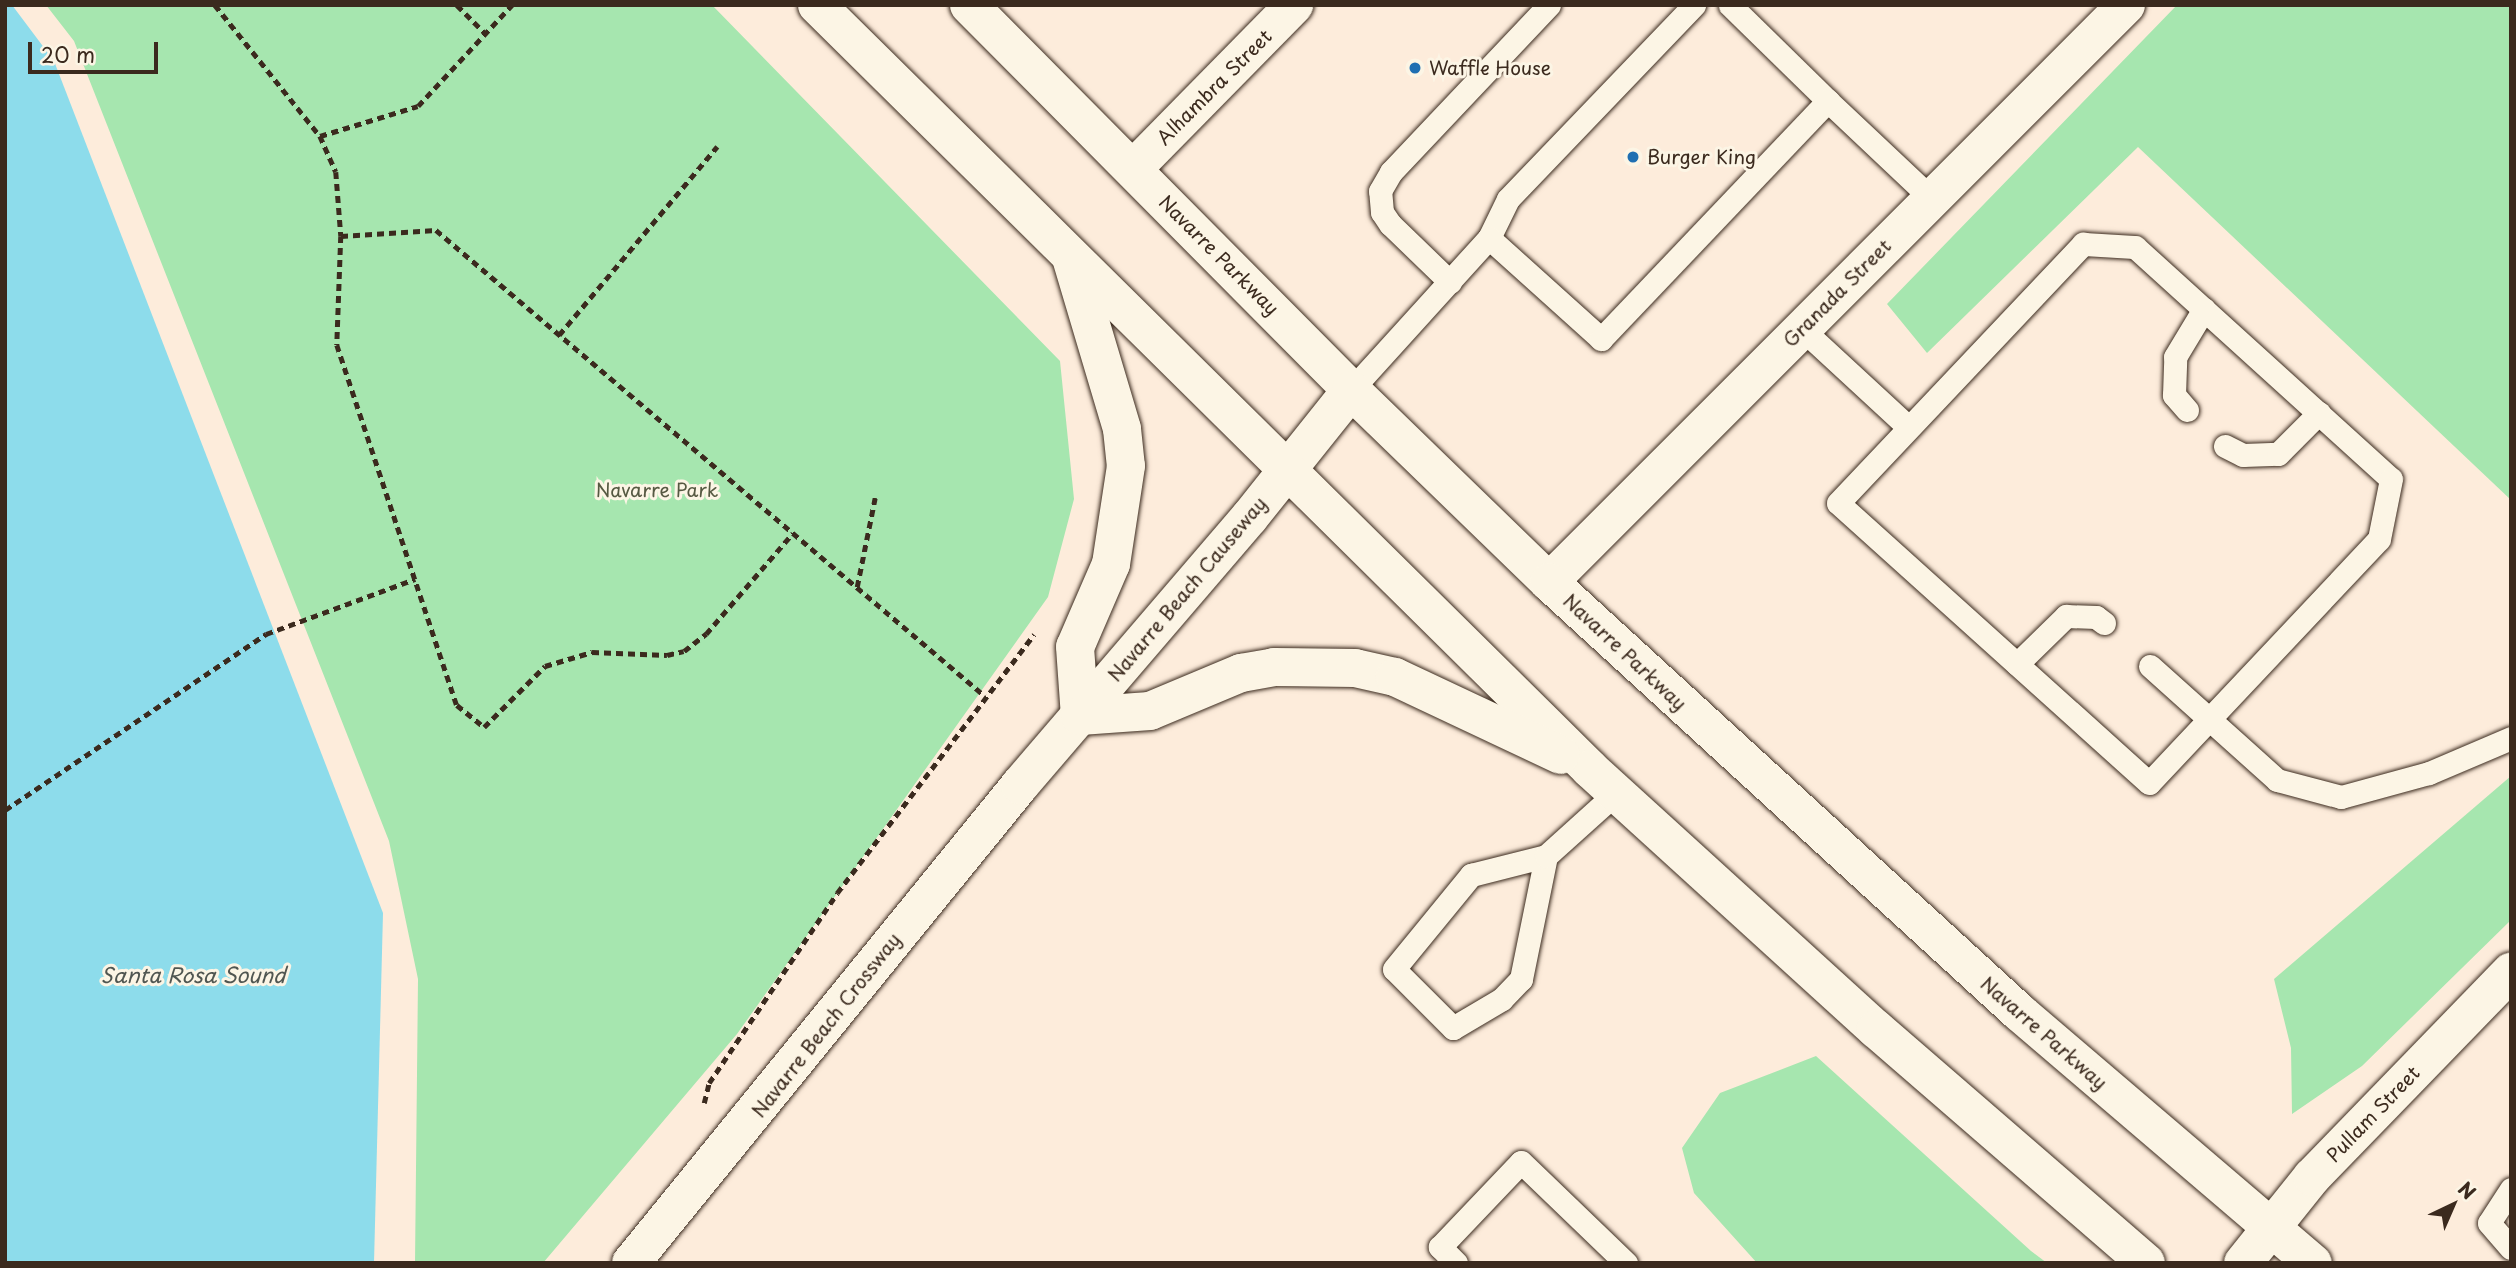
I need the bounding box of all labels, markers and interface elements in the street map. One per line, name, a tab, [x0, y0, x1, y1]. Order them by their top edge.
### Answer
street label: Alhambra Street	[1152, 25, 1276, 149]
scale bar	[32, 28, 161, 72]
text: 20 m	[41, 38, 95, 70]
place label: Waffle House	[1429, 57, 1552, 79]
marker: Waffle House	[1407, 60, 1423, 76]
place label: Burger King	[1647, 146, 1755, 168]
marker: Burger King	[1625, 149, 1641, 165]
street label: Navarre Parkway	[1154, 190, 1284, 320]
street label: Granada Street	[1778, 234, 1896, 352]
park label: Navarre Park	[596, 479, 718, 501]
street label: Navarre Beach Causeway	[1103, 492, 1271, 686]
street label: Navarre Parkway	[1558, 589, 1692, 715]
street label: Navarre Beach Crossway	[747, 928, 905, 1122]
water label: Santa Rosa Sound	[101, 961, 285, 987]
street label: Navarre Parkway	[1976, 972, 2112, 1094]
street label: Pullam Street	[2321, 1061, 2425, 1167]
north arrow	[2418, 1170, 2488, 1240]
text: N	[2452, 1175, 2483, 1205]

